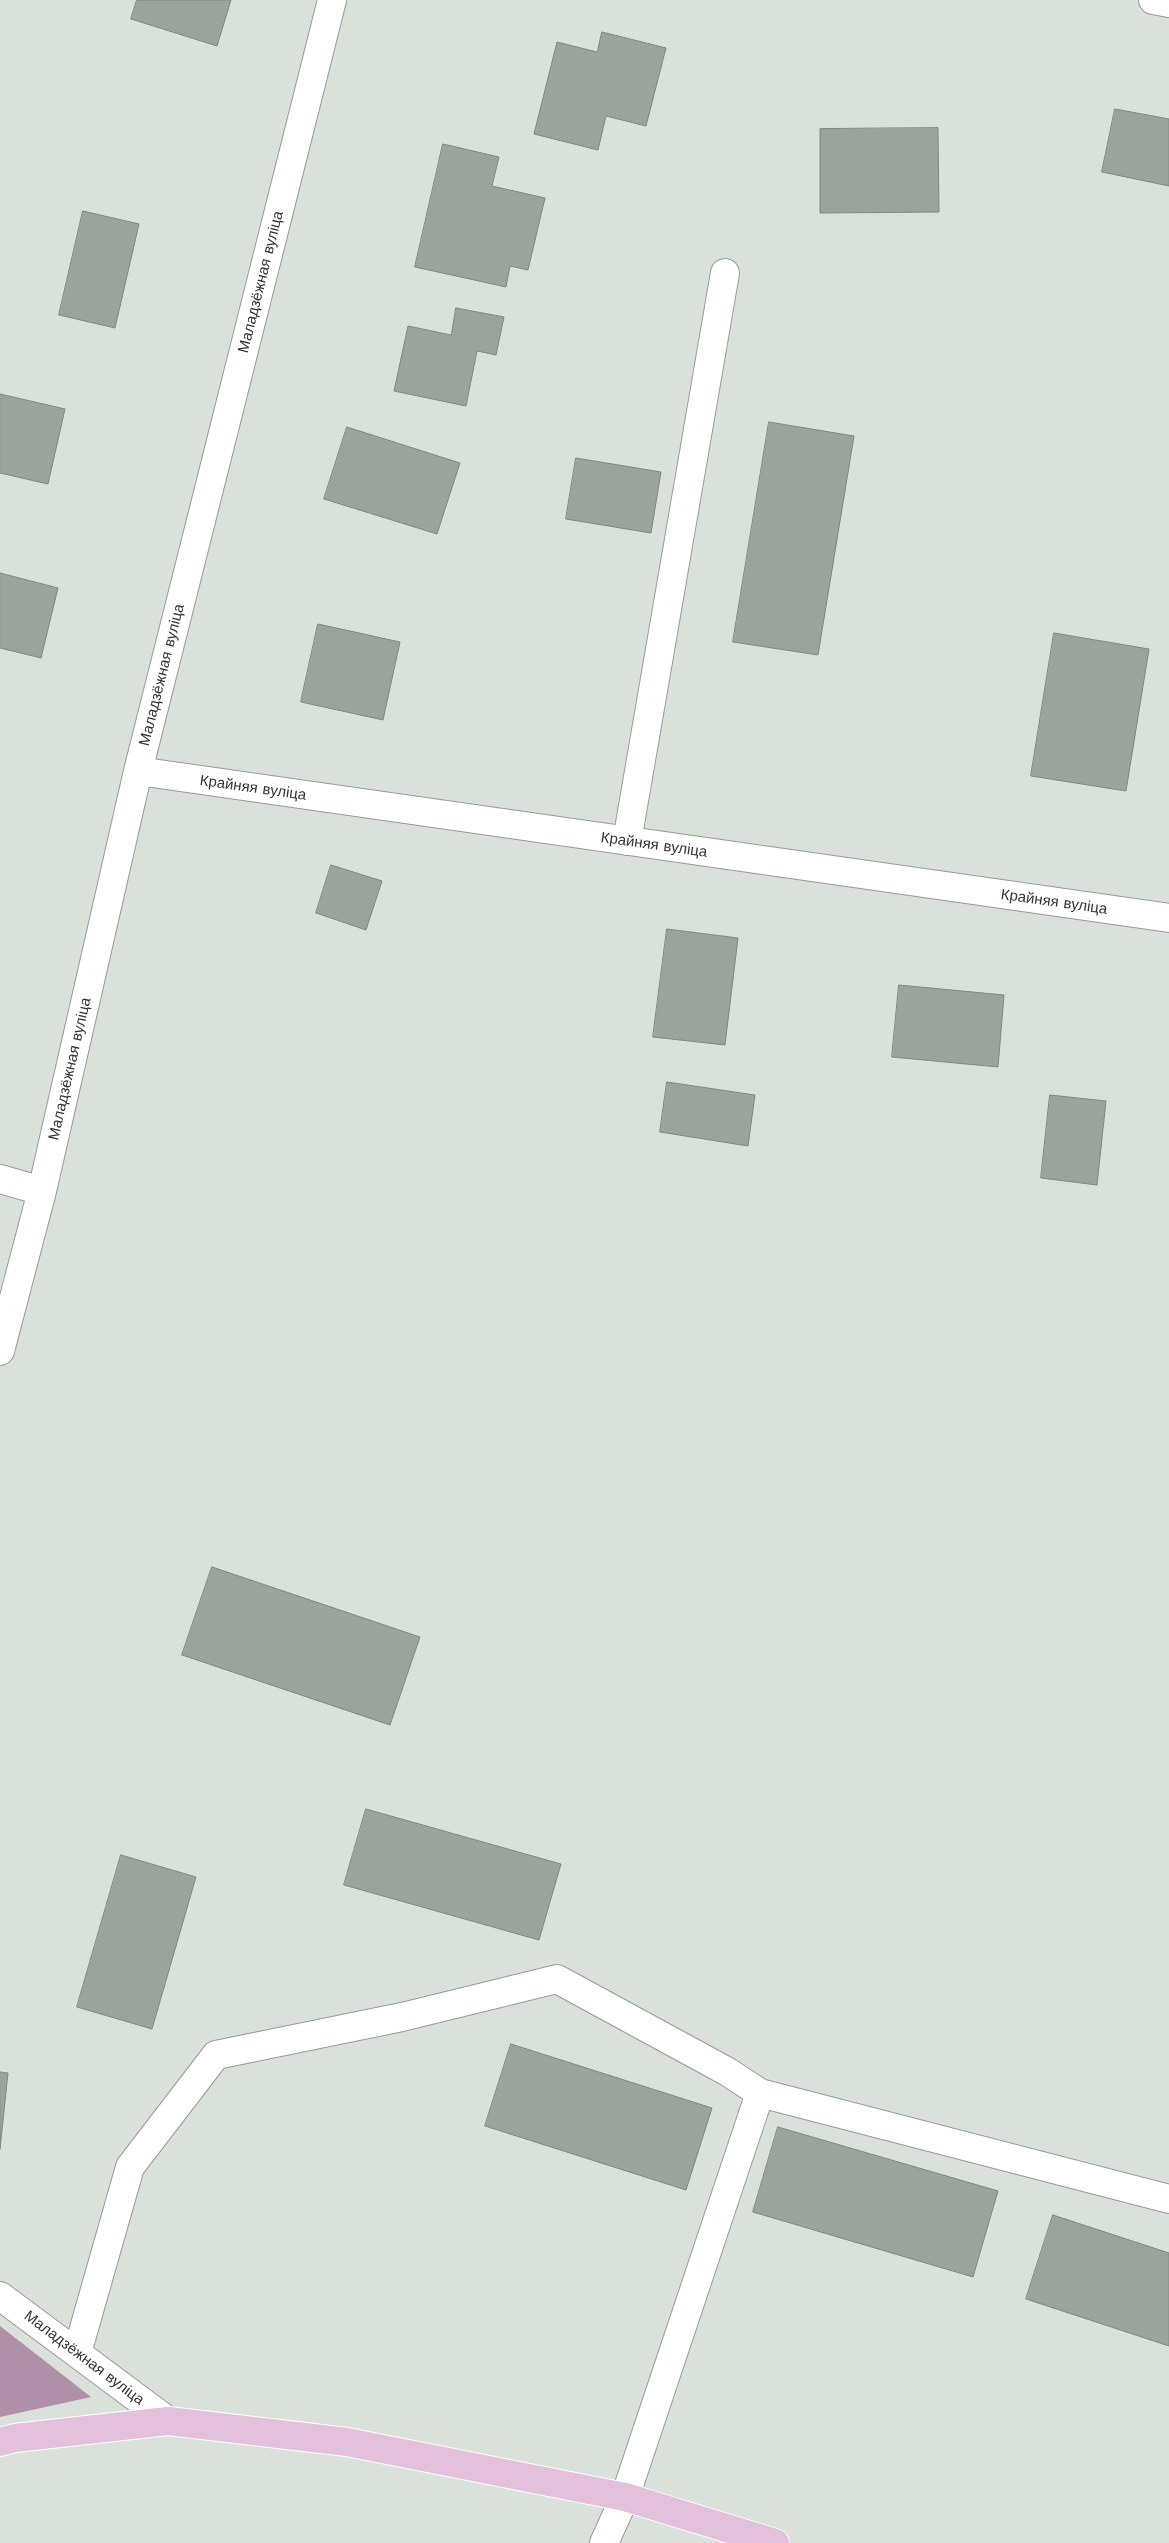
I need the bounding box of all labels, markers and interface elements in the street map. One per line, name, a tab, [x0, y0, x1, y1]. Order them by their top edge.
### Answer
street label: Маладзёжная вуліца	[235, 209, 287, 355]
street label: Маладзёжная вуліца	[136, 602, 188, 748]
street label: Крайняя вуліца	[199, 772, 307, 804]
street label: Крайняя вуліца	[600, 829, 708, 861]
street label: Крайняя вуліца	[1000, 886, 1108, 918]
street label: Маладзёжная вуліца	[45, 996, 95, 1142]
street label: Маладзёжная вуліца	[20, 2307, 148, 2409]

